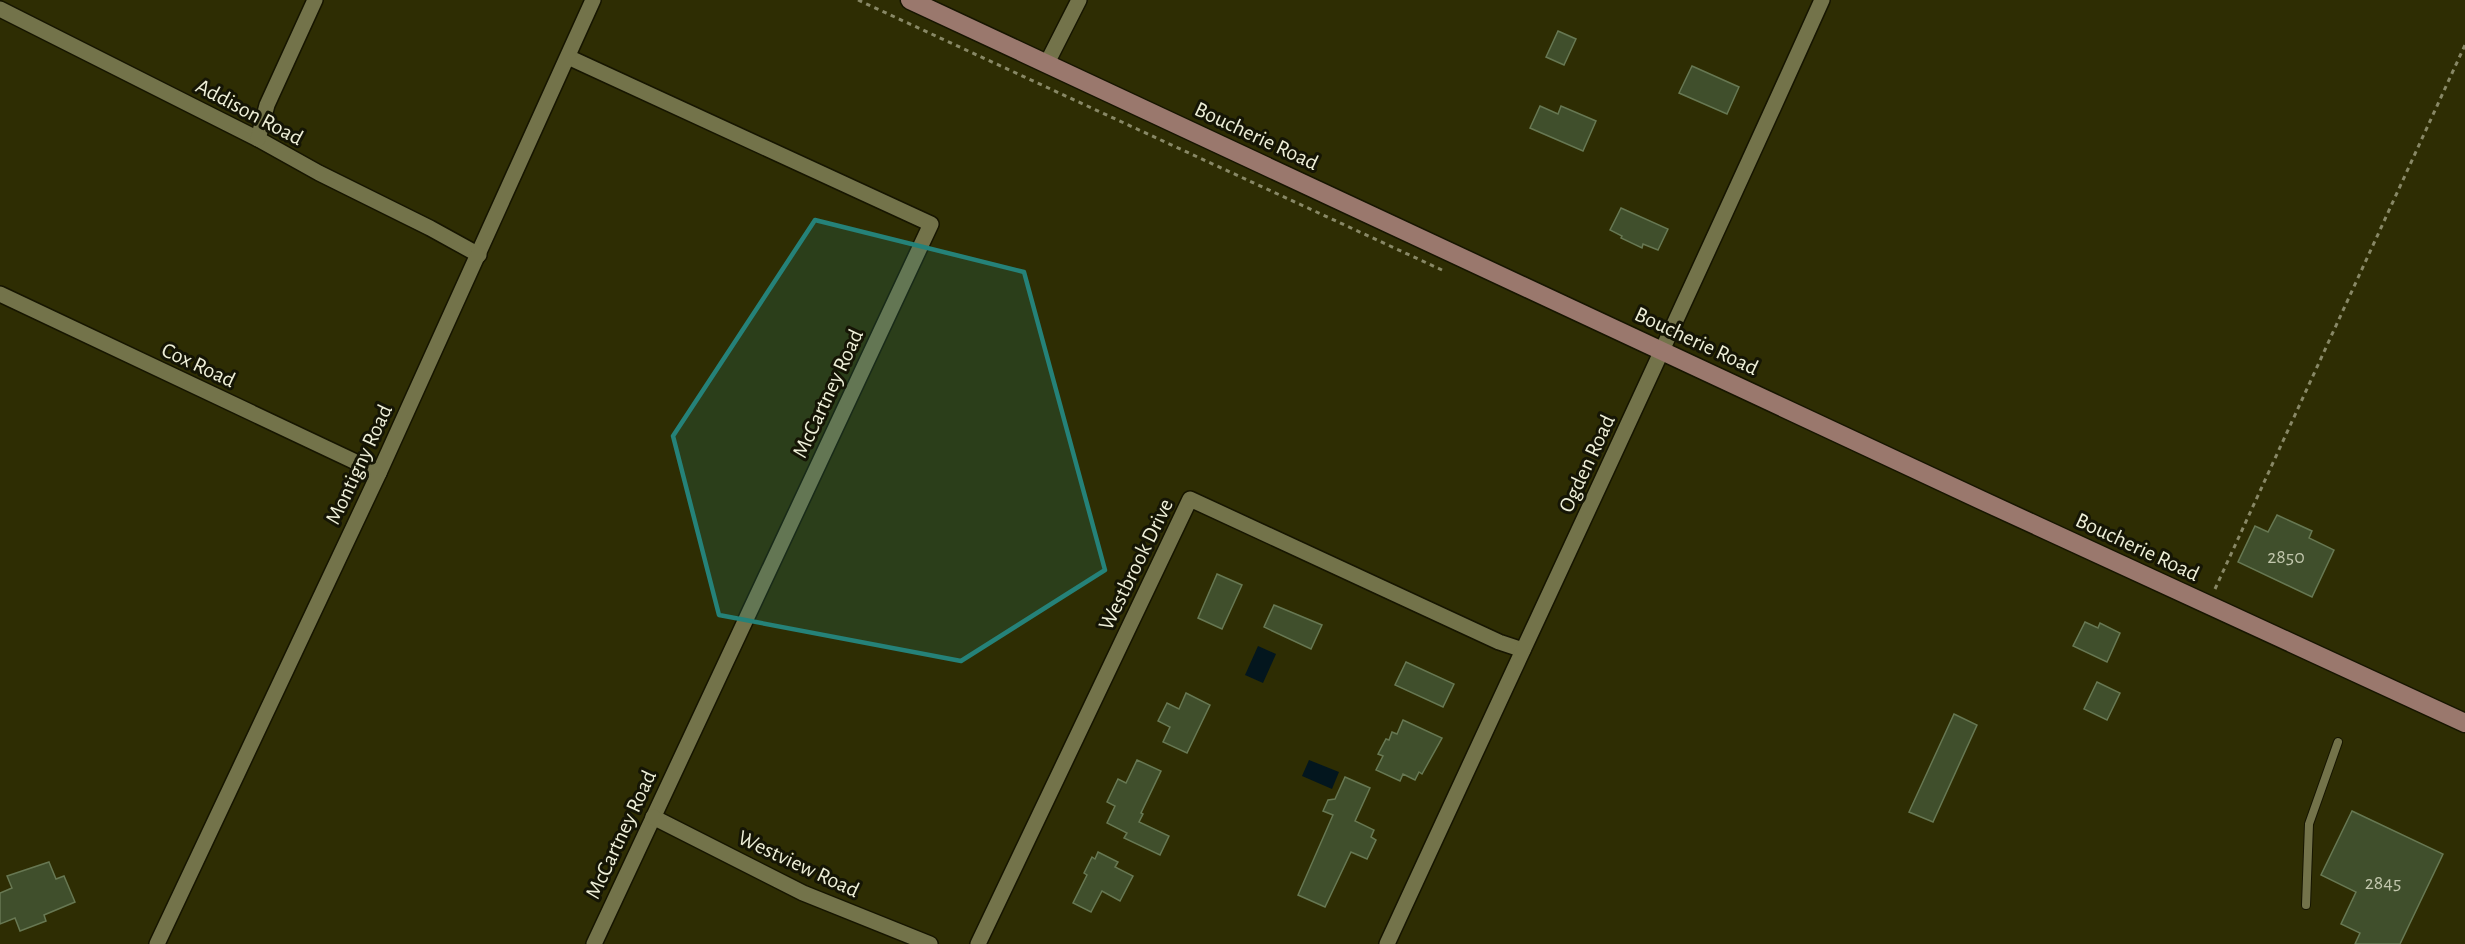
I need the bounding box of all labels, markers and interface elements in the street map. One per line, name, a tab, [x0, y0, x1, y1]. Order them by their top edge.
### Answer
street label: Addison Road	[192, 74, 307, 149]
street label: Boucherie Road	[1191, 98, 1322, 174]
street label: Boucherie Road	[1631, 303, 1762, 379]
street label: McCartney Road	[789, 326, 867, 461]
street label: Cox Road	[158, 338, 239, 391]
street label: Montigny Road	[322, 401, 396, 528]
street label: Ogden Road	[1555, 411, 1619, 516]
street label: Westbrook Drive	[1095, 495, 1177, 634]
street label: Boucherie Road	[2072, 509, 2203, 585]
house number: 2850	[2267, 547, 2305, 567]
street label: McCartney Road	[582, 767, 660, 902]
street label: Westview Road	[735, 826, 863, 902]
house number: 2845	[2365, 873, 2401, 893]

